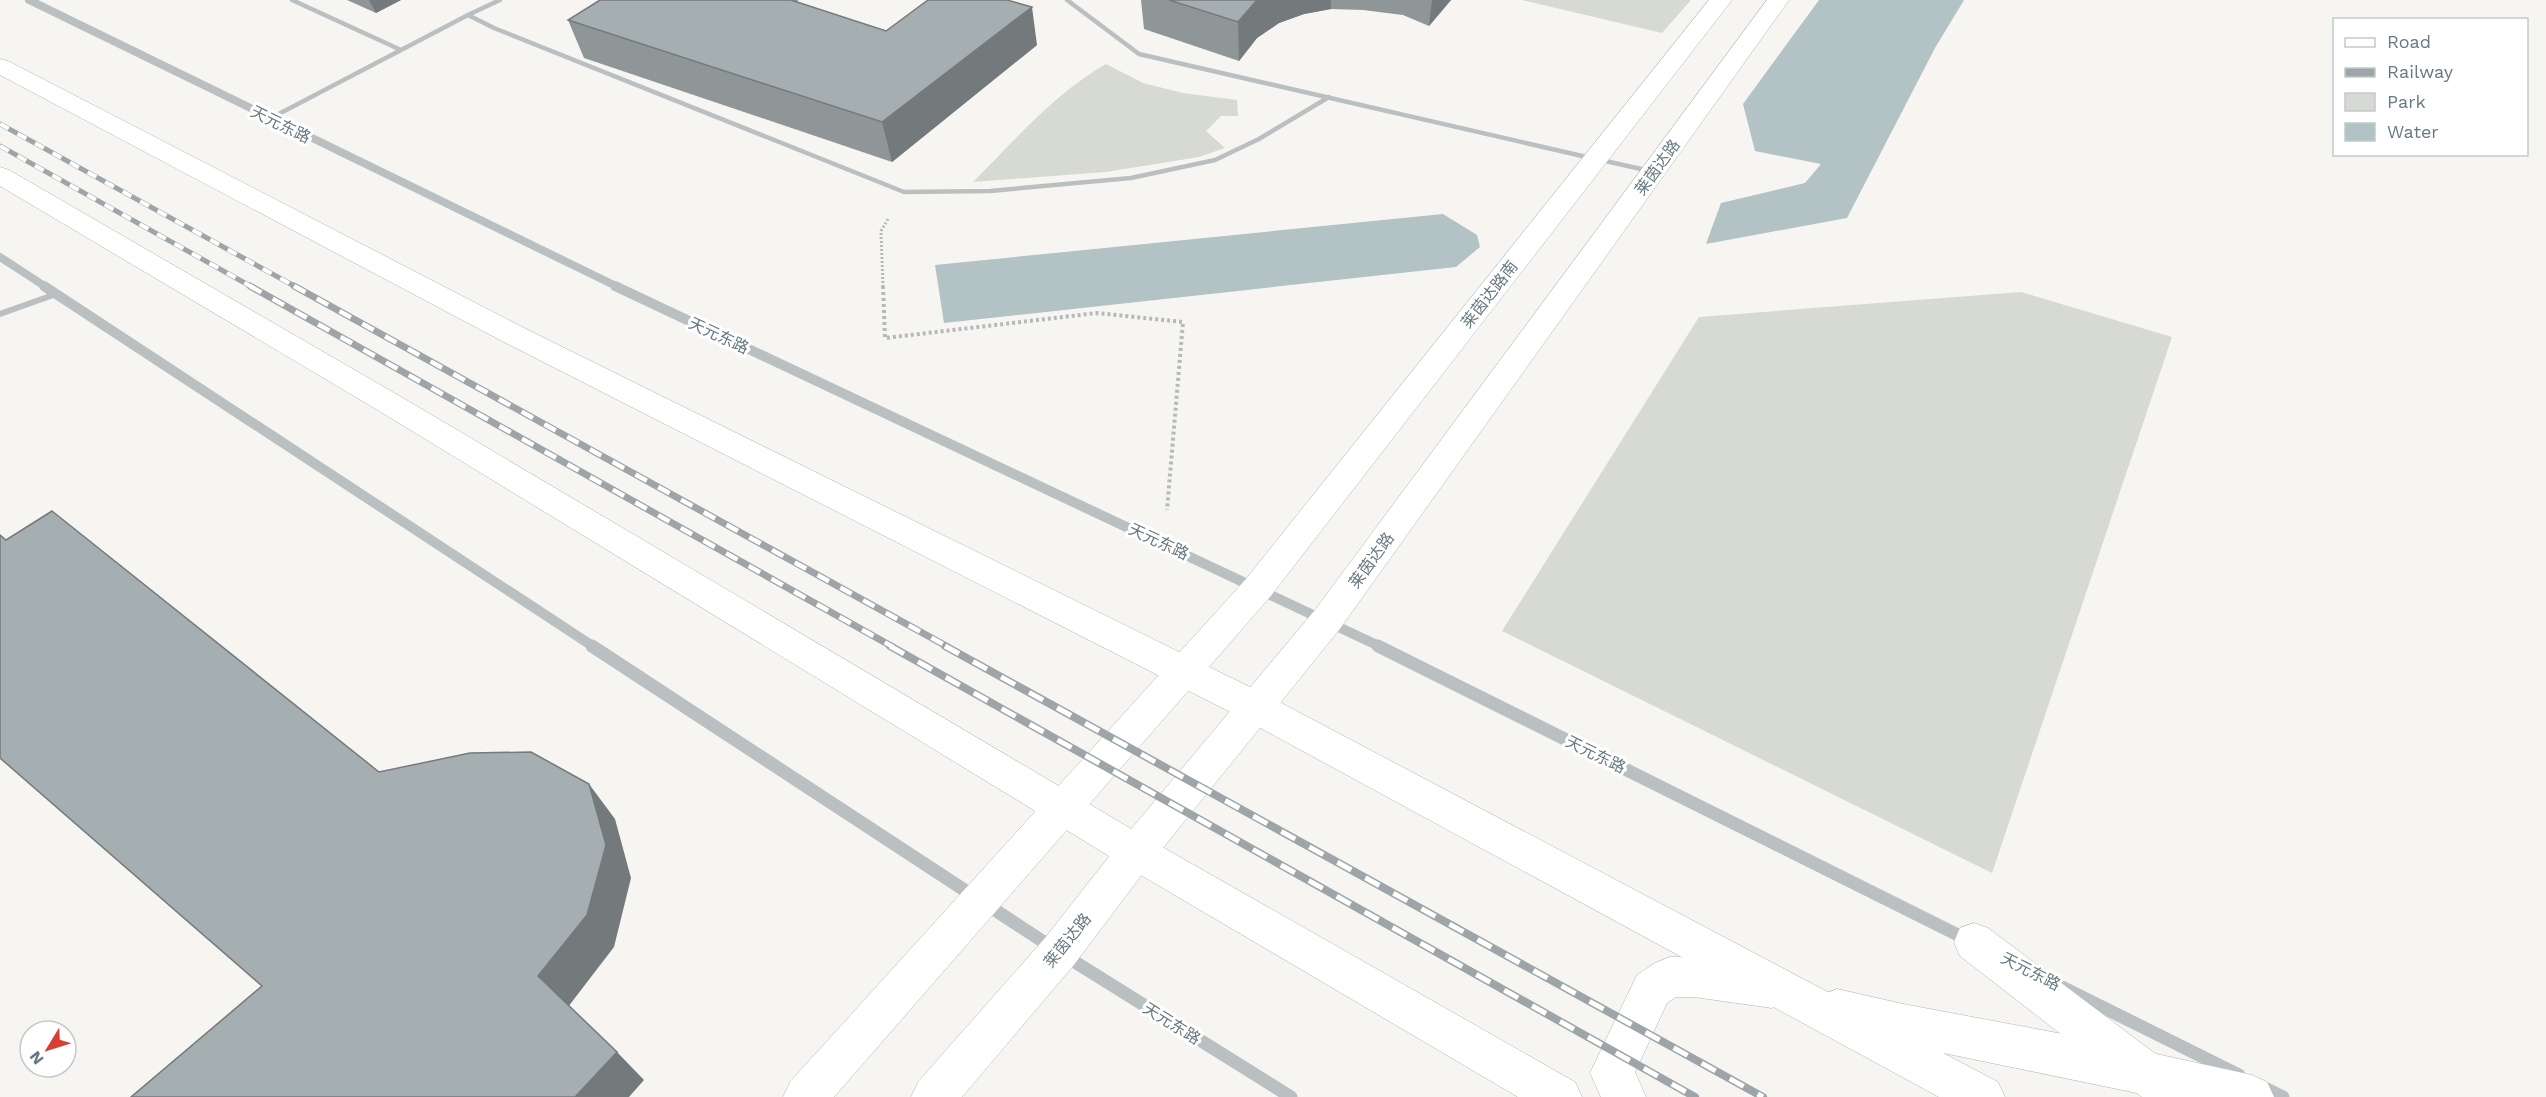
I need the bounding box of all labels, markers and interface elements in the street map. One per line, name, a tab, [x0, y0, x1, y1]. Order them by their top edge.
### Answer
legend	[2333, 18, 2528, 156]
text: Road	[2387, 31, 2431, 52]
text: Railway	[2387, 61, 2454, 82]
text: Park	[2387, 91, 2426, 112]
street label: 天元东路	[248, 102, 314, 147]
text: Water	[2387, 121, 2439, 142]
street label: 莱茵达路	[1631, 136, 1684, 199]
street label: 莱茵达路南	[1457, 257, 1522, 332]
street label: 天元东路	[686, 313, 752, 358]
street label: 天元东路	[1126, 519, 1192, 564]
street label: 莱茵达路	[1345, 529, 1398, 592]
street label: 天元东路	[1563, 732, 1629, 777]
street label: 莱茵达路	[1040, 909, 1095, 971]
street label: 天元东路	[1998, 948, 2064, 994]
street label: 天元东路	[1140, 998, 1204, 1048]
north arrow	[18, 1019, 78, 1079]
text: N	[25, 1047, 48, 1068]

